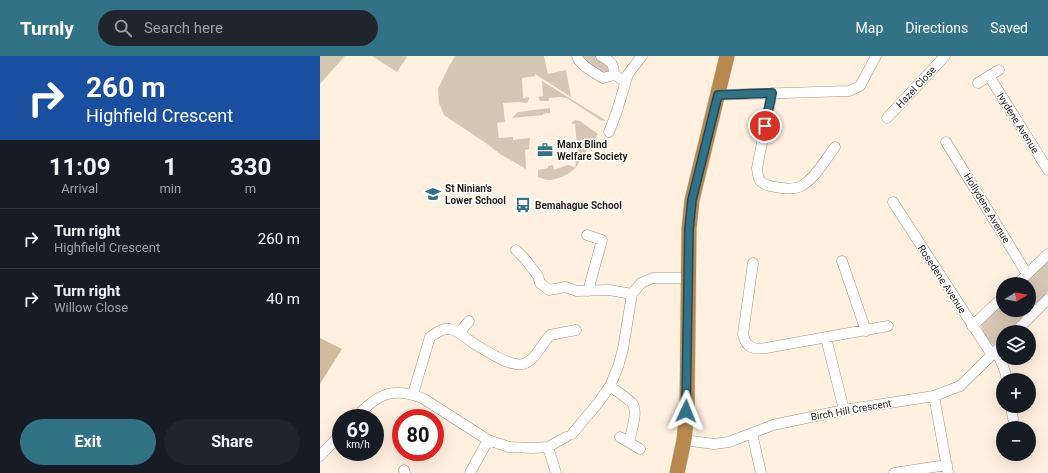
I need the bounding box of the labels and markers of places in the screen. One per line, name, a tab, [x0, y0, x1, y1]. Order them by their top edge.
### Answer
pin	[748, 109, 782, 143]
place label: Manx Blind Welfare Society	[557, 139, 628, 162]
office icon: Manx Blind Welfare Society	[536, 141, 554, 159]
place label: St Ninian's Lower School	[445, 183, 506, 206]
school or university icon: St Ninian's Lower School	[424, 185, 442, 203]
bus stop icon: Bemahague School	[514, 196, 532, 214]
place label: Bemahague School	[535, 200, 622, 211]

